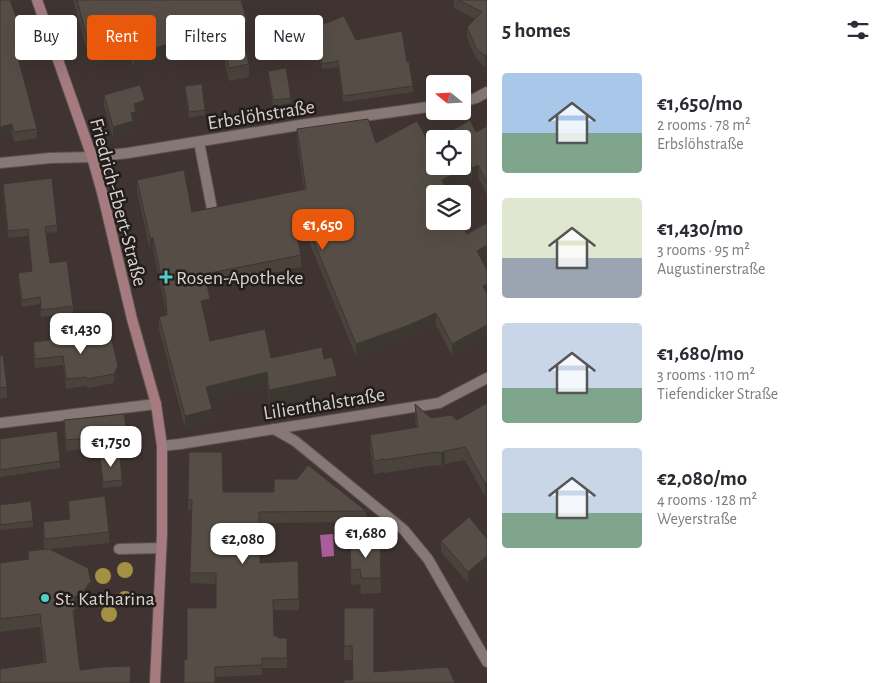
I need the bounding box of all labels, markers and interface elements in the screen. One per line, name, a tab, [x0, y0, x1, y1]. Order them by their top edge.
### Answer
chip: Buy	[15, 15, 77, 60]
chip: Rent	[87, 15, 156, 60]
chip: Filters	[166, 15, 245, 60]
chip: New	[255, 15, 323, 60]
icon: filters	[844, 16, 872, 44]
text: 5 homes	[502, 20, 571, 41]
north arrow	[426, 75, 471, 120]
map controls	[426, 75, 471, 230]
icon: home	[542, 93, 602, 153]
text: €1,650/mo	[657, 93, 743, 114]
street label: Erbslöhstraße	[206, 97, 316, 133]
street label: Friedrich-Ebert-Straße	[86, 116, 150, 288]
text: 2 rooms · 78 m²	[657, 117, 751, 133]
button: locate	[426, 130, 471, 175]
text: Erbslöhstraße	[657, 136, 744, 152]
button: layers	[426, 185, 471, 230]
pin: €1,650	[282, 208, 364, 251]
text: €1,650	[303, 217, 343, 233]
icon: home	[542, 218, 602, 278]
text: €1,430/mo	[657, 218, 743, 239]
text: 3 rooms · 95 m²	[657, 242, 750, 258]
text: Augustinerstraße	[657, 261, 765, 277]
place label: Rosen-Apotheke	[176, 268, 303, 288]
marker: Rosen-Apotheke	[160, 271, 172, 283]
pin: €1,430	[40, 312, 122, 355]
text: €1,430	[61, 321, 101, 337]
icon: home	[542, 343, 602, 403]
text: €1,680/mo	[657, 343, 744, 364]
text: 3 rooms · 110 m²	[657, 367, 755, 383]
street label: Lilienthalstraße	[262, 384, 386, 423]
text: Tiefendicker Straße	[657, 386, 778, 402]
pin: €1,750	[70, 426, 152, 468]
text: €1,750	[91, 434, 131, 450]
icon: home	[542, 468, 602, 528]
text: €2,080/mo	[657, 468, 747, 489]
text: 4 rooms · 128 m²	[657, 492, 757, 508]
text: Weyerstraße	[657, 511, 737, 527]
pin: €1,680	[325, 516, 407, 559]
pin: €2,080	[202, 522, 284, 565]
text: €1,680	[346, 525, 386, 541]
text: €2,080	[221, 531, 265, 547]
place label: St. Katharina	[55, 589, 155, 609]
marker: St. Katharina	[39, 592, 51, 604]

